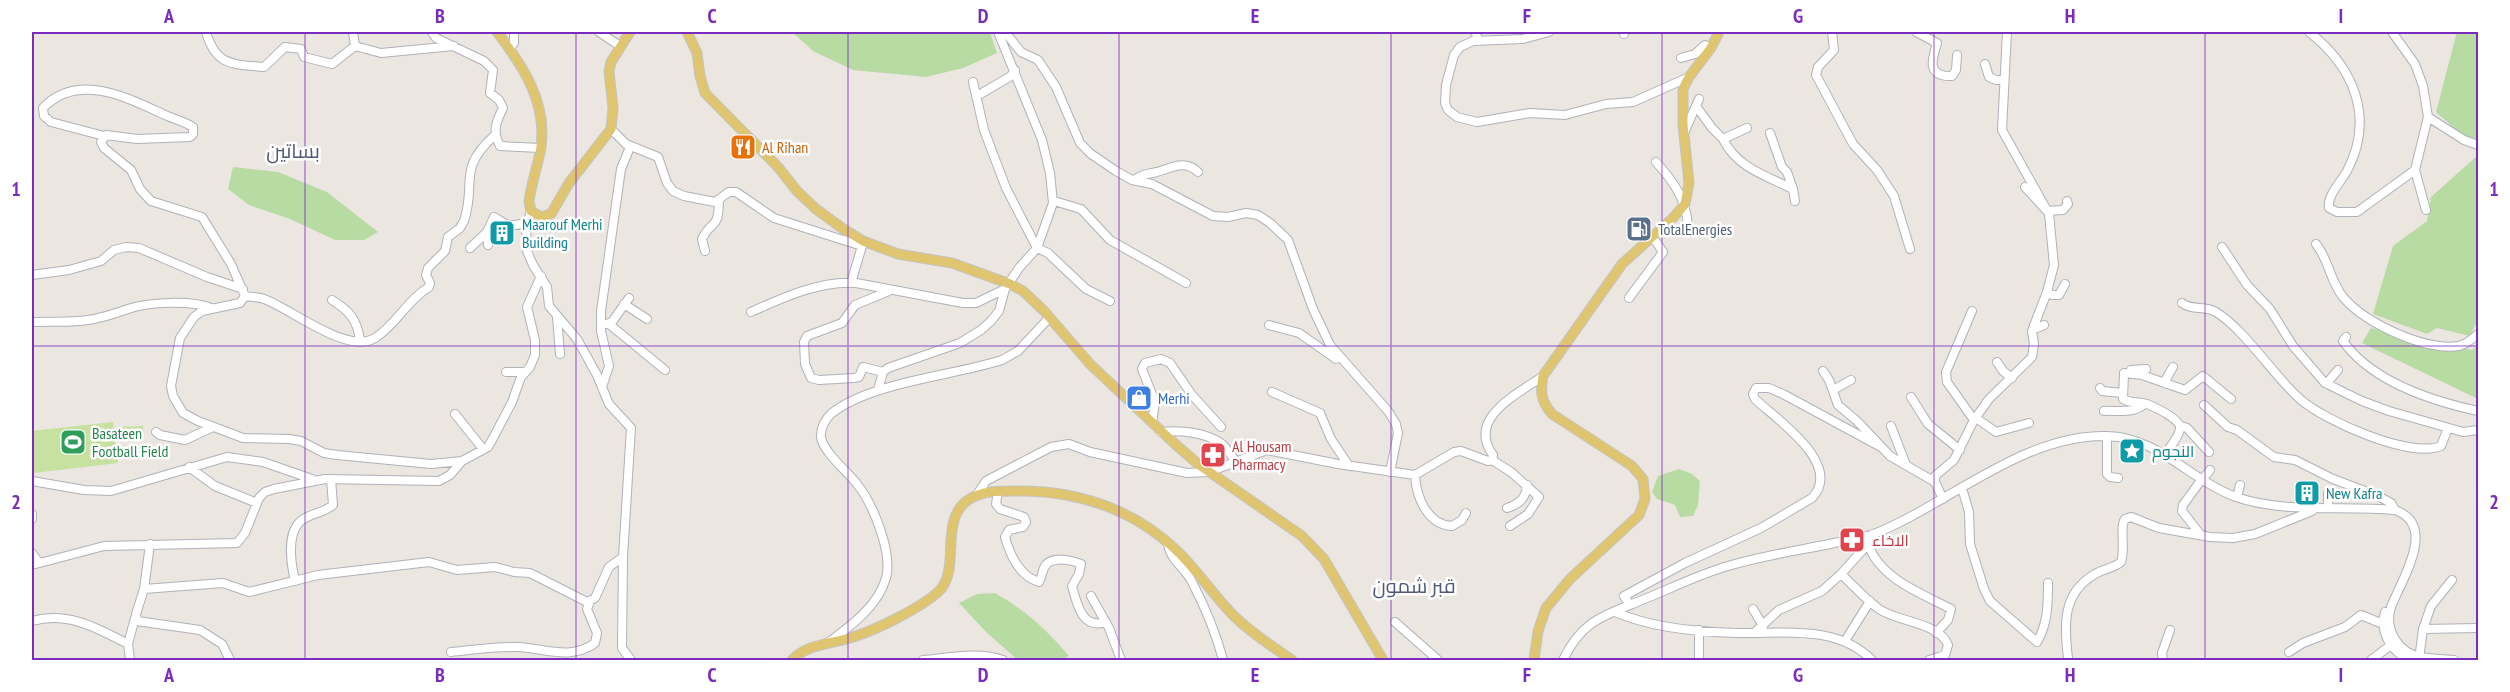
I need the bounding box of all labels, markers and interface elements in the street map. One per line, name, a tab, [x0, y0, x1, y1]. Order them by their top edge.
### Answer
text: A	[163, 3, 175, 29]
text: B	[435, 3, 445, 29]
text: C	[707, 3, 717, 29]
text: D	[978, 3, 989, 29]
text: E	[1251, 3, 1259, 29]
text: F	[1523, 3, 1531, 29]
text: G	[1793, 3, 1803, 29]
text: H	[2065, 3, 2075, 29]
text: I	[2339, 3, 2343, 29]
restaurant icon: Al Rihan	[728, 132, 758, 162]
place label: Al Rihan	[762, 137, 808, 157]
district label: بساتين	[266, 138, 320, 164]
text: 1	[11, 176, 21, 202]
text: 1	[2489, 176, 2499, 202]
place label: Maarouf Merhi Building	[522, 214, 602, 252]
fuel station icon: TotalEnergies	[1624, 214, 1654, 244]
building icon: Maarouf Merhi Building	[487, 218, 517, 248]
place label: TotalEnergies	[1658, 219, 1732, 239]
shop icon: Merhi	[1124, 383, 1154, 413]
place label: Merhi	[1158, 388, 1190, 408]
place label: Basateen Football Field	[92, 423, 168, 461]
sports icon: Basateen Football Field	[58, 427, 88, 457]
place label: Al Housam Pharmacy	[1232, 436, 1291, 474]
place icon: النجوم	[2117, 436, 2147, 466]
pharmacy icon: Al Housam Pharmacy	[1198, 440, 1228, 470]
place label: النجوم	[2152, 441, 2194, 463]
building icon: New Kafra	[2292, 478, 2322, 508]
place label: New Kafra	[2326, 483, 2382, 503]
text: 2	[11, 489, 21, 515]
text: 2	[2489, 489, 2499, 515]
pharmacy icon: الاخاء	[1837, 525, 1867, 555]
place label: الاخاء	[1872, 530, 1909, 550]
district label: قبر شمون	[1372, 573, 1456, 599]
text: A	[163, 662, 175, 688]
text: B	[435, 662, 445, 688]
text: C	[707, 662, 717, 688]
text: D	[978, 662, 989, 688]
text: E	[1251, 662, 1259, 688]
text: F	[1523, 662, 1531, 688]
text: G	[1793, 662, 1803, 688]
text: H	[2065, 662, 2075, 688]
text: I	[2339, 662, 2343, 688]

